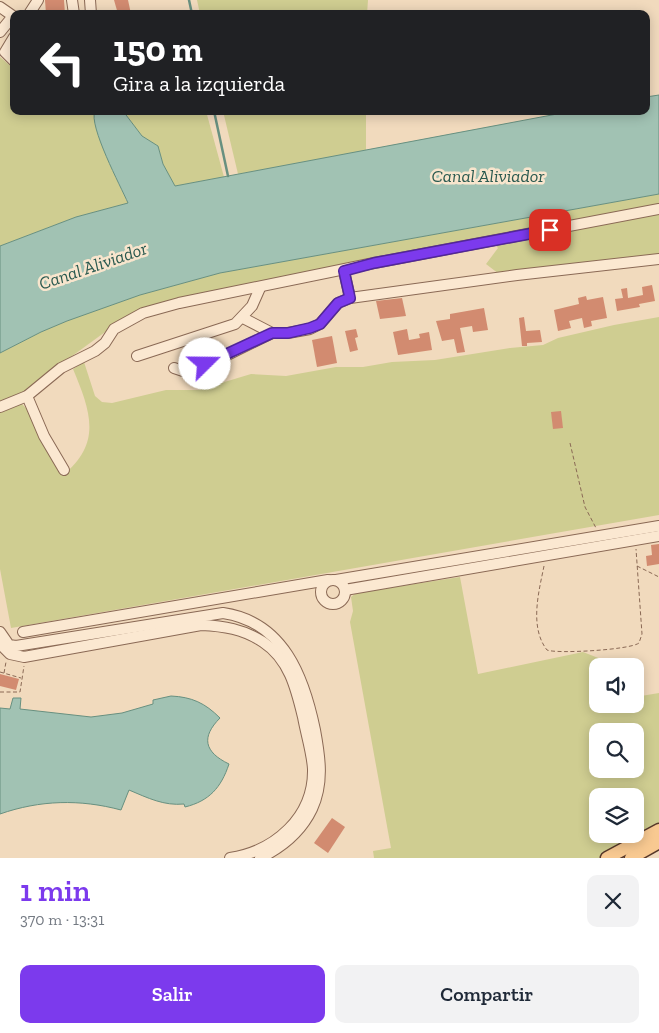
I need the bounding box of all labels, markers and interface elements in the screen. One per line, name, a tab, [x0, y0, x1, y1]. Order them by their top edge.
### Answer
text: 150 m	[113, 28, 203, 70]
icon: left	[30, 30, 95, 95]
text: Gira a la izquierda	[113, 70, 285, 97]
water label: Canal Aliviador	[432, 165, 545, 187]
pin	[529, 209, 571, 251]
icon: arrive	[536, 216, 564, 244]
water label: Canal Aliviador	[36, 237, 151, 295]
position arrow	[178, 337, 230, 389]
map controls	[589, 658, 644, 843]
button: sound	[589, 658, 644, 713]
button: search	[589, 723, 644, 778]
button: layers	[589, 788, 644, 843]
text: 1 min	[20, 873, 90, 909]
button: close	[587, 875, 639, 927]
text: 370 m · 13:31	[20, 910, 104, 929]
button: Salir	[20, 965, 325, 1023]
button: Compartir	[335, 965, 639, 1023]

